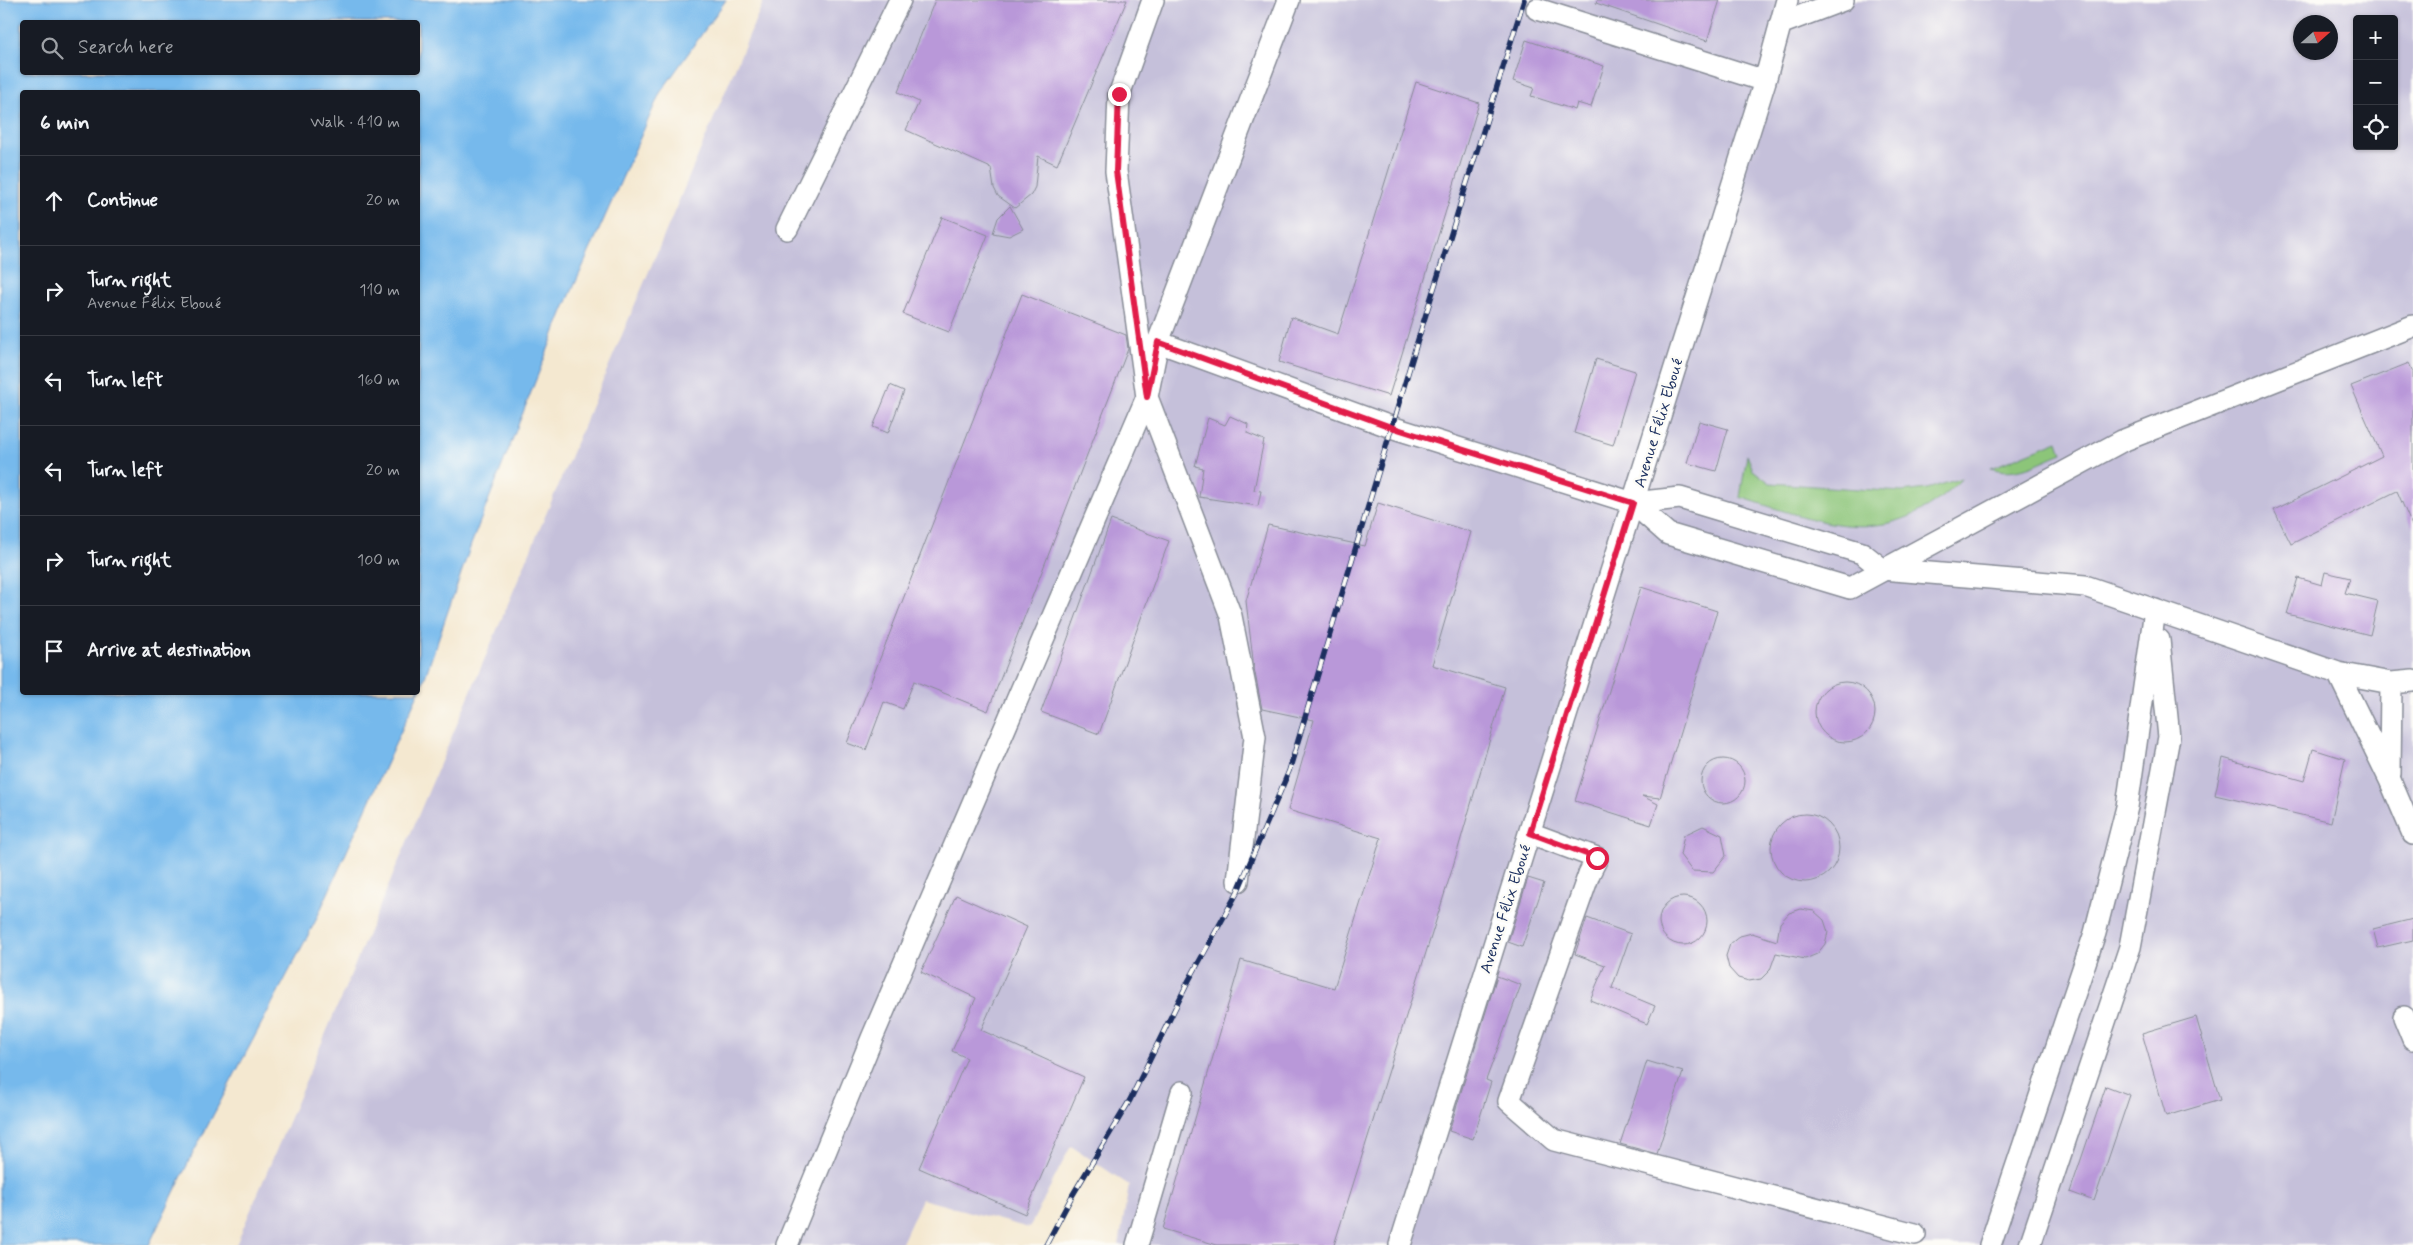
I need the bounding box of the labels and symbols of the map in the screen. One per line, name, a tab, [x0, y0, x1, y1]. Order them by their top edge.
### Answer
north arrow	[2293, 15, 2338, 60]
route end	[1108, 83, 1131, 106]
street label: Avenue Félix Eboué	[1629, 356, 1689, 490]
street label: Avenue Félix Eboué	[1475, 842, 1537, 976]
route start	[1586, 847, 1609, 870]

